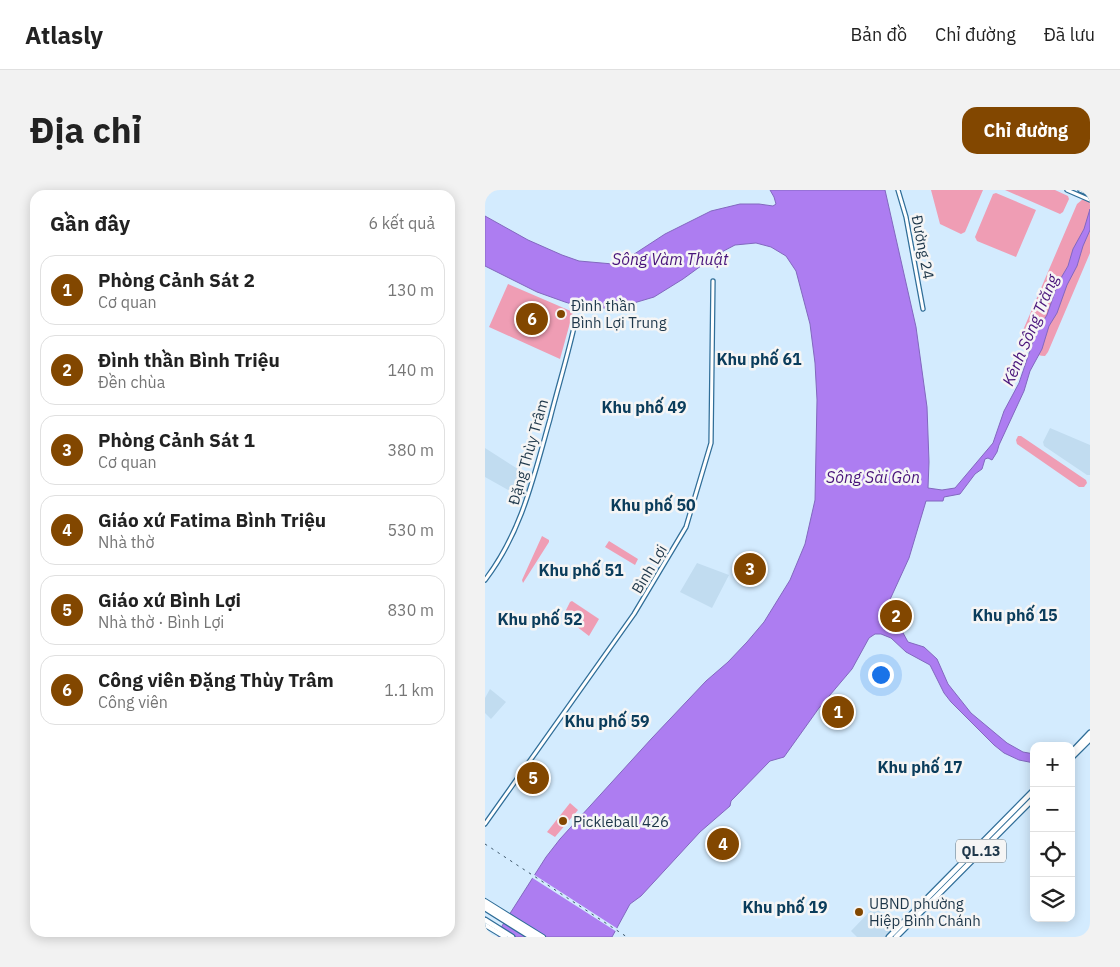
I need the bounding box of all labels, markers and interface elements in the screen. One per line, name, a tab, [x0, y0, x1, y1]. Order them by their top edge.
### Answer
text: Atlasly	[25, 19, 103, 51]
text: Bản đồ	[851, 23, 907, 46]
text: Chỉ đường	[935, 23, 1016, 46]
text: Đã lưu	[1044, 23, 1095, 46]
text: Địa chỉ	[30, 107, 142, 153]
button: Chỉ đường	[962, 107, 1090, 154]
text: Gần đây	[50, 209, 130, 237]
text: 6 kết quả	[368, 213, 435, 233]
street label: Đường 24	[907, 213, 939, 281]
water label: Sông Vàm Thuật	[612, 249, 729, 269]
text: Phòng Cảnh Sát 2	[98, 268, 255, 292]
water label: Kênh Sông Trăng	[998, 271, 1063, 388]
text: 1	[62, 280, 72, 300]
text: 130 m	[387, 280, 434, 300]
text: Cơ quan	[98, 292, 157, 312]
place label: Đình thần Bình Lợi Trung	[571, 296, 667, 332]
pin: 6	[516, 300, 548, 338]
marker: Đình thần Bình Lợi Trung	[555, 308, 567, 320]
text: Đình thần Bình Triệu	[98, 348, 280, 372]
district label: Khu phố 61	[716, 348, 802, 369]
text: 2	[62, 360, 72, 380]
text: 140 m	[387, 360, 434, 380]
text: Đền chùa	[98, 372, 165, 392]
district label: Khu phố 49	[601, 396, 687, 417]
street label: Đặng Thùy Trâm	[504, 397, 552, 507]
text: Phòng Cảnh Sát 1	[98, 428, 255, 452]
text: 3	[62, 440, 72, 460]
text: 380 m	[387, 440, 434, 460]
text: Cơ quan	[98, 452, 157, 472]
water label: Sông Sài Gòn	[826, 467, 920, 487]
district label: Khu phố 50	[610, 494, 696, 515]
text: Giáo xứ Fatima Bình Triệu	[98, 508, 326, 532]
text: 4	[62, 520, 72, 540]
text: 530 m	[387, 520, 434, 540]
text: Nhà thờ	[98, 532, 154, 552]
street label: Bình Lợi	[627, 541, 671, 597]
pin: 3	[734, 550, 766, 588]
district label: Khu phố 51	[538, 559, 624, 580]
text: Giáo xứ Bình Lợi	[98, 588, 241, 612]
pin: 2	[880, 597, 912, 635]
text: 5	[62, 600, 72, 620]
text: 830 m	[387, 600, 434, 620]
district label: Khu phố 15	[972, 604, 1058, 625]
district label: Khu phố 52	[497, 608, 583, 629]
text: Nhà thờ · Bình Lợi	[98, 612, 224, 632]
your location	[868, 662, 894, 688]
text: Công viên Đặng Thùy Trâm	[98, 668, 334, 692]
text: 6	[62, 680, 72, 700]
text: 1.1 km	[384, 680, 434, 700]
text: Công viên	[98, 692, 168, 712]
pin: 1	[822, 693, 854, 731]
district label: Khu phố 59	[564, 710, 650, 731]
map controls	[1030, 742, 1075, 922]
button: +	[1030, 742, 1075, 787]
district label: Khu phố 17	[877, 756, 963, 777]
pin: 5	[517, 759, 549, 797]
button: −	[1030, 787, 1075, 832]
place label: Pickleball 426	[573, 812, 669, 831]
marker: Pickleball 426	[557, 815, 569, 827]
pin: 4	[707, 825, 739, 863]
button: locate	[1030, 832, 1075, 877]
road number: QL.13	[956, 839, 1006, 862]
button: layers	[1030, 877, 1075, 922]
place label: UBND phường Hiệp Bình Chánh	[869, 894, 981, 930]
district label: Khu phố 19	[742, 896, 828, 917]
marker: UBND phường Hiệp Bình Chánh	[853, 906, 865, 918]

